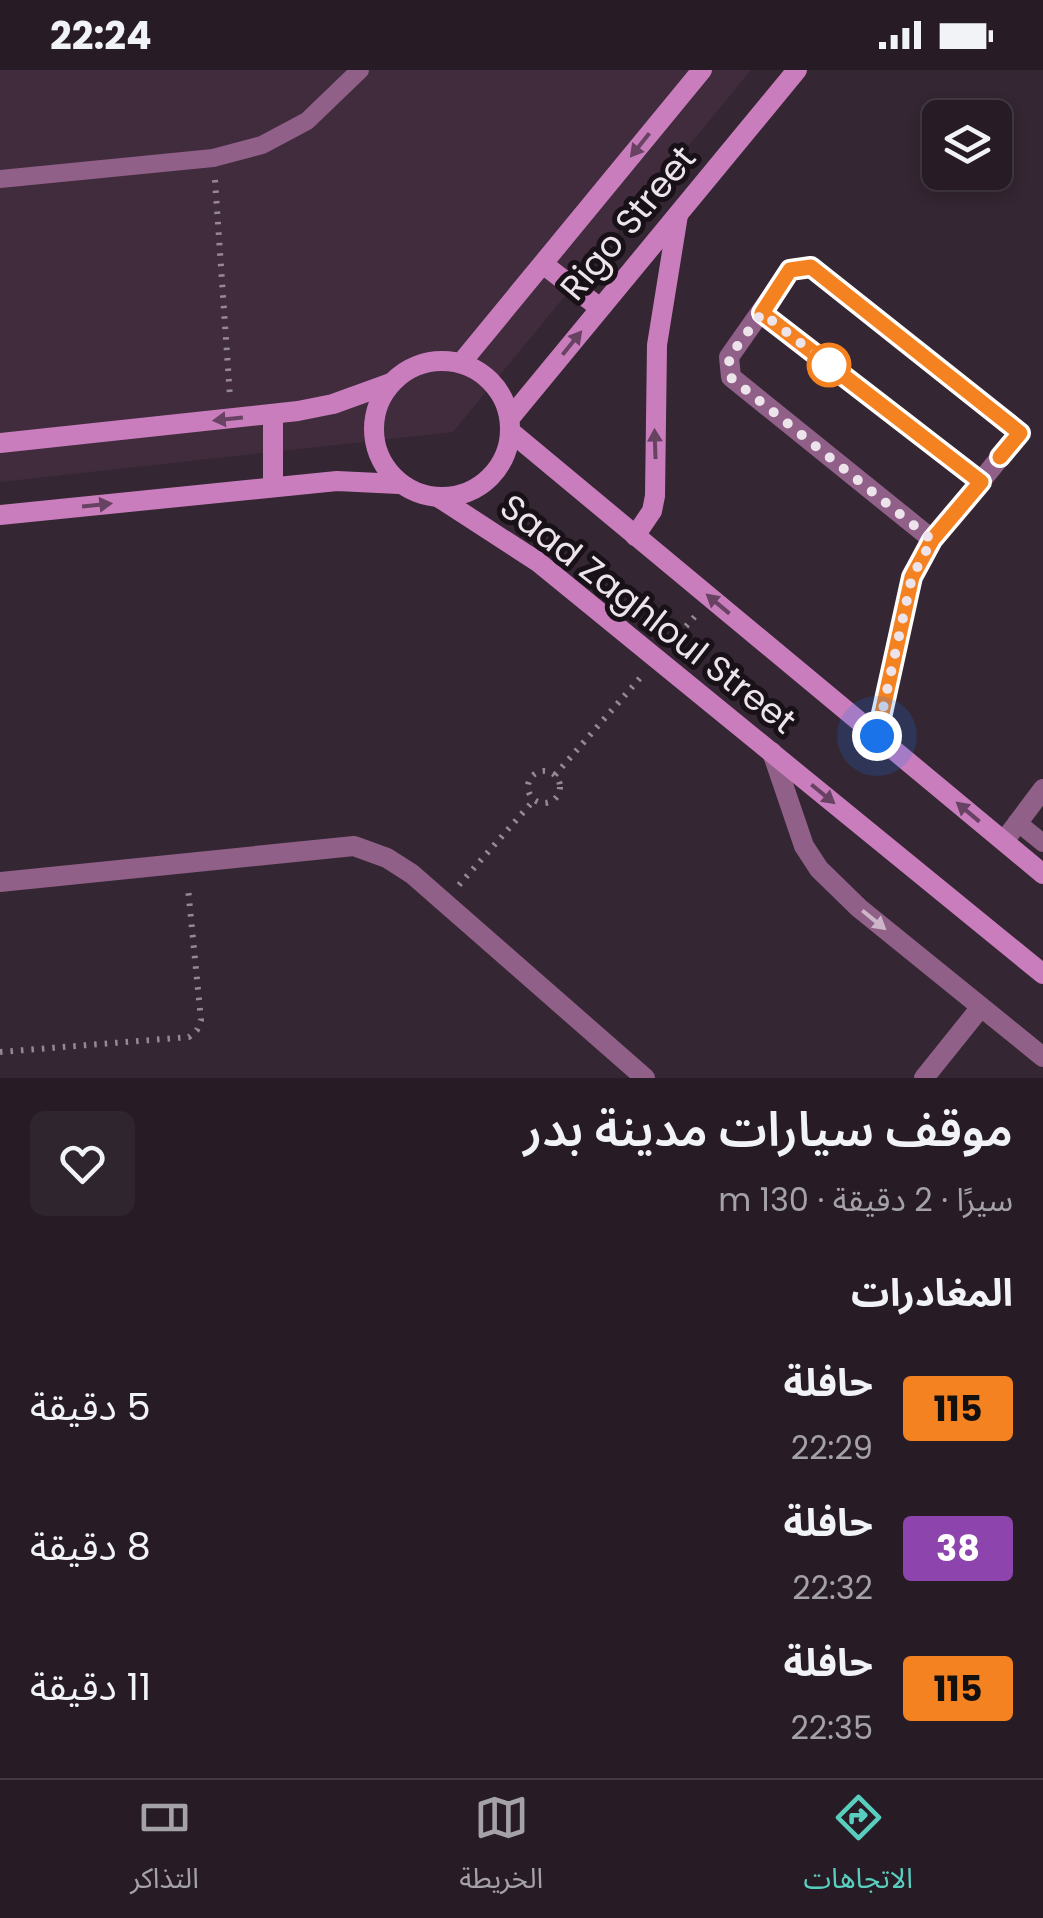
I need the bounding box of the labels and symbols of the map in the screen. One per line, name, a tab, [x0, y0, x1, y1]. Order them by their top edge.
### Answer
one-way arrow	[630, 133, 652, 158]
street label: Rigo Street	[548, 135, 707, 310]
one-way arrow	[561, 330, 582, 355]
unlabelled marker	[808, 344, 850, 386]
one-way arrow	[212, 411, 244, 427]
one-way arrow	[646, 427, 662, 459]
street label: Saad Zaghloul Street	[490, 482, 807, 745]
one-way arrow	[82, 497, 113, 513]
one-way arrow	[706, 594, 731, 615]
your location	[852, 711, 902, 761]
one-way arrow	[810, 783, 835, 804]
one-way arrow	[956, 801, 981, 823]
one-way arrow	[862, 909, 887, 930]

